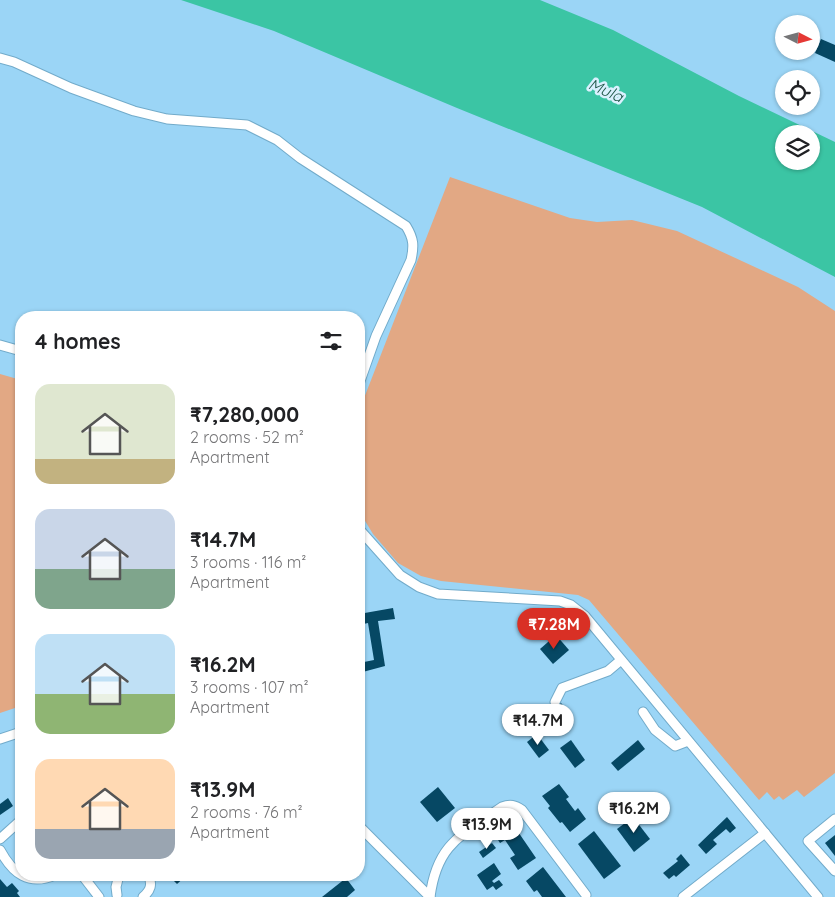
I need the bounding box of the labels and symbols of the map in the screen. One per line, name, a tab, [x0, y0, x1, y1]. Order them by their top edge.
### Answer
north arrow	[775, 15, 820, 60]
water label: Mula	[586, 74, 628, 107]
pin: ₹7.28M	[513, 608, 595, 650]
pin: ₹14.7M	[497, 704, 579, 746]
pin: ₹16.2M	[593, 792, 675, 834]
pin: ₹13.9M	[446, 808, 528, 850]

